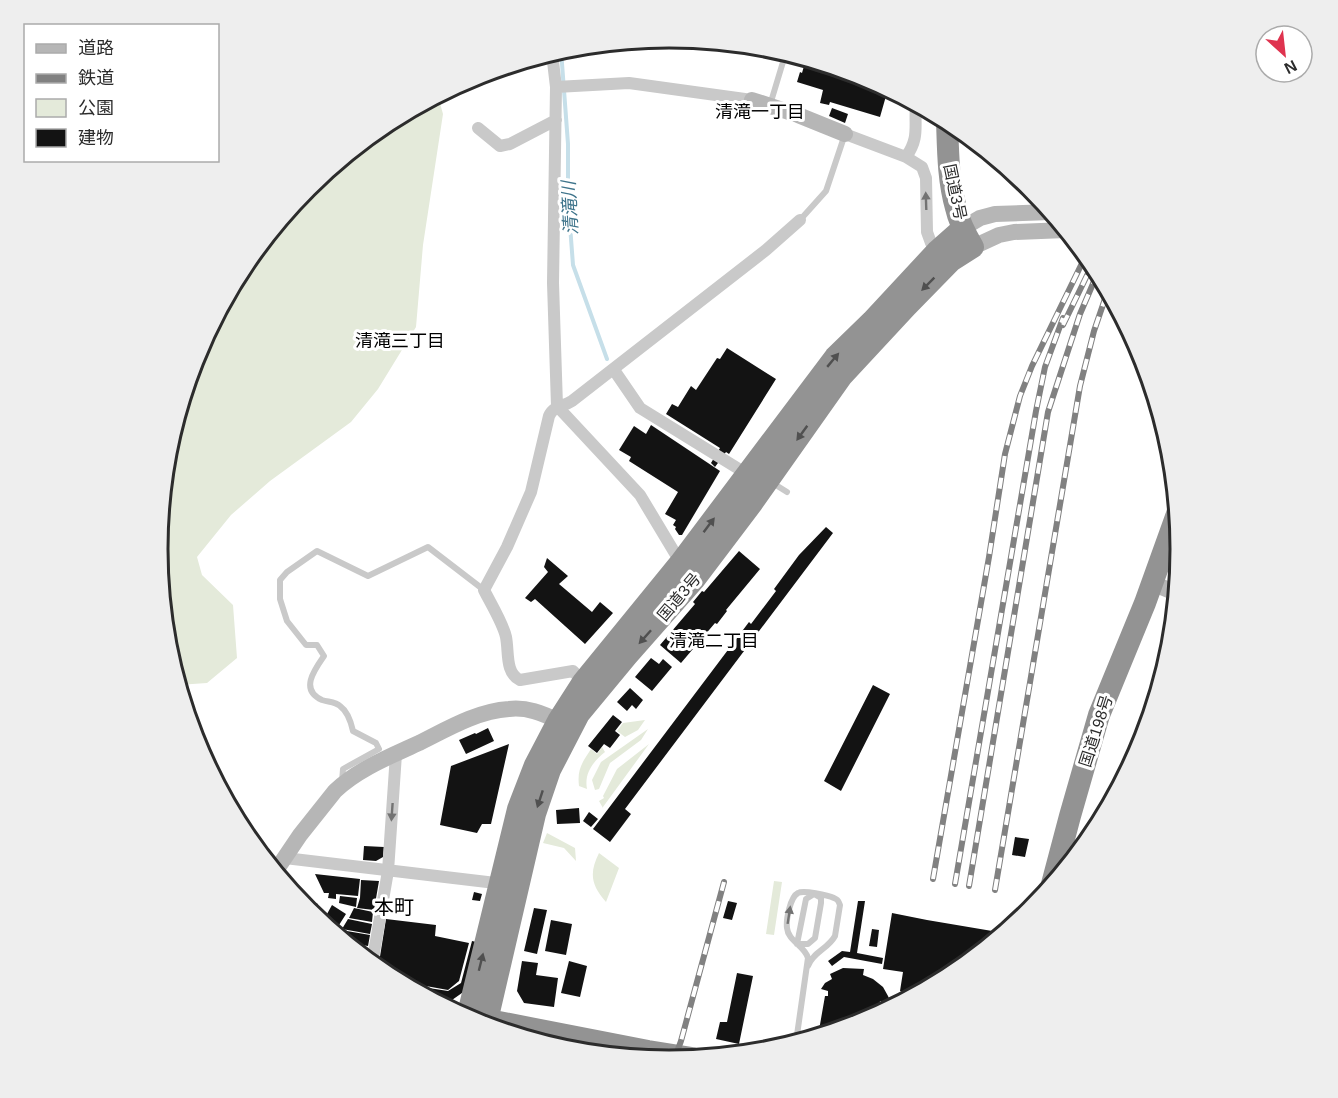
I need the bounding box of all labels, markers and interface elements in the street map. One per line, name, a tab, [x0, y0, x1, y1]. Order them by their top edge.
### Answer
legend	[24, 24, 219, 162]
north arrow	[1254, 24, 1314, 84]
text: 道路	[78, 38, 114, 58]
text: N	[1282, 57, 1300, 77]
text: 鉄道	[78, 68, 114, 88]
text: 公園	[78, 98, 114, 118]
district label: 清滝一丁目	[715, 102, 805, 122]
text: 建物	[78, 128, 114, 148]
street label: 国道3号	[941, 162, 969, 222]
water label: 清滝川	[558, 179, 581, 235]
one-way arrow	[922, 191, 931, 210]
one-way arrow	[921, 277, 935, 292]
district label: 清滝三丁目	[355, 331, 445, 351]
one-way arrow	[826, 353, 839, 368]
one-way arrow	[796, 424, 808, 440]
one-way arrow	[702, 517, 714, 532]
street label: 国道3号	[654, 570, 704, 624]
one-way arrow	[638, 629, 652, 644]
district label: 清滝二丁目	[669, 631, 759, 651]
street label: 国道198号	[1076, 693, 1116, 769]
one-way arrow	[535, 790, 544, 808]
one-way arrow	[387, 803, 397, 822]
district label: 本町	[374, 896, 414, 918]
one-way arrow	[784, 905, 793, 924]
one-way arrow	[477, 952, 486, 970]

